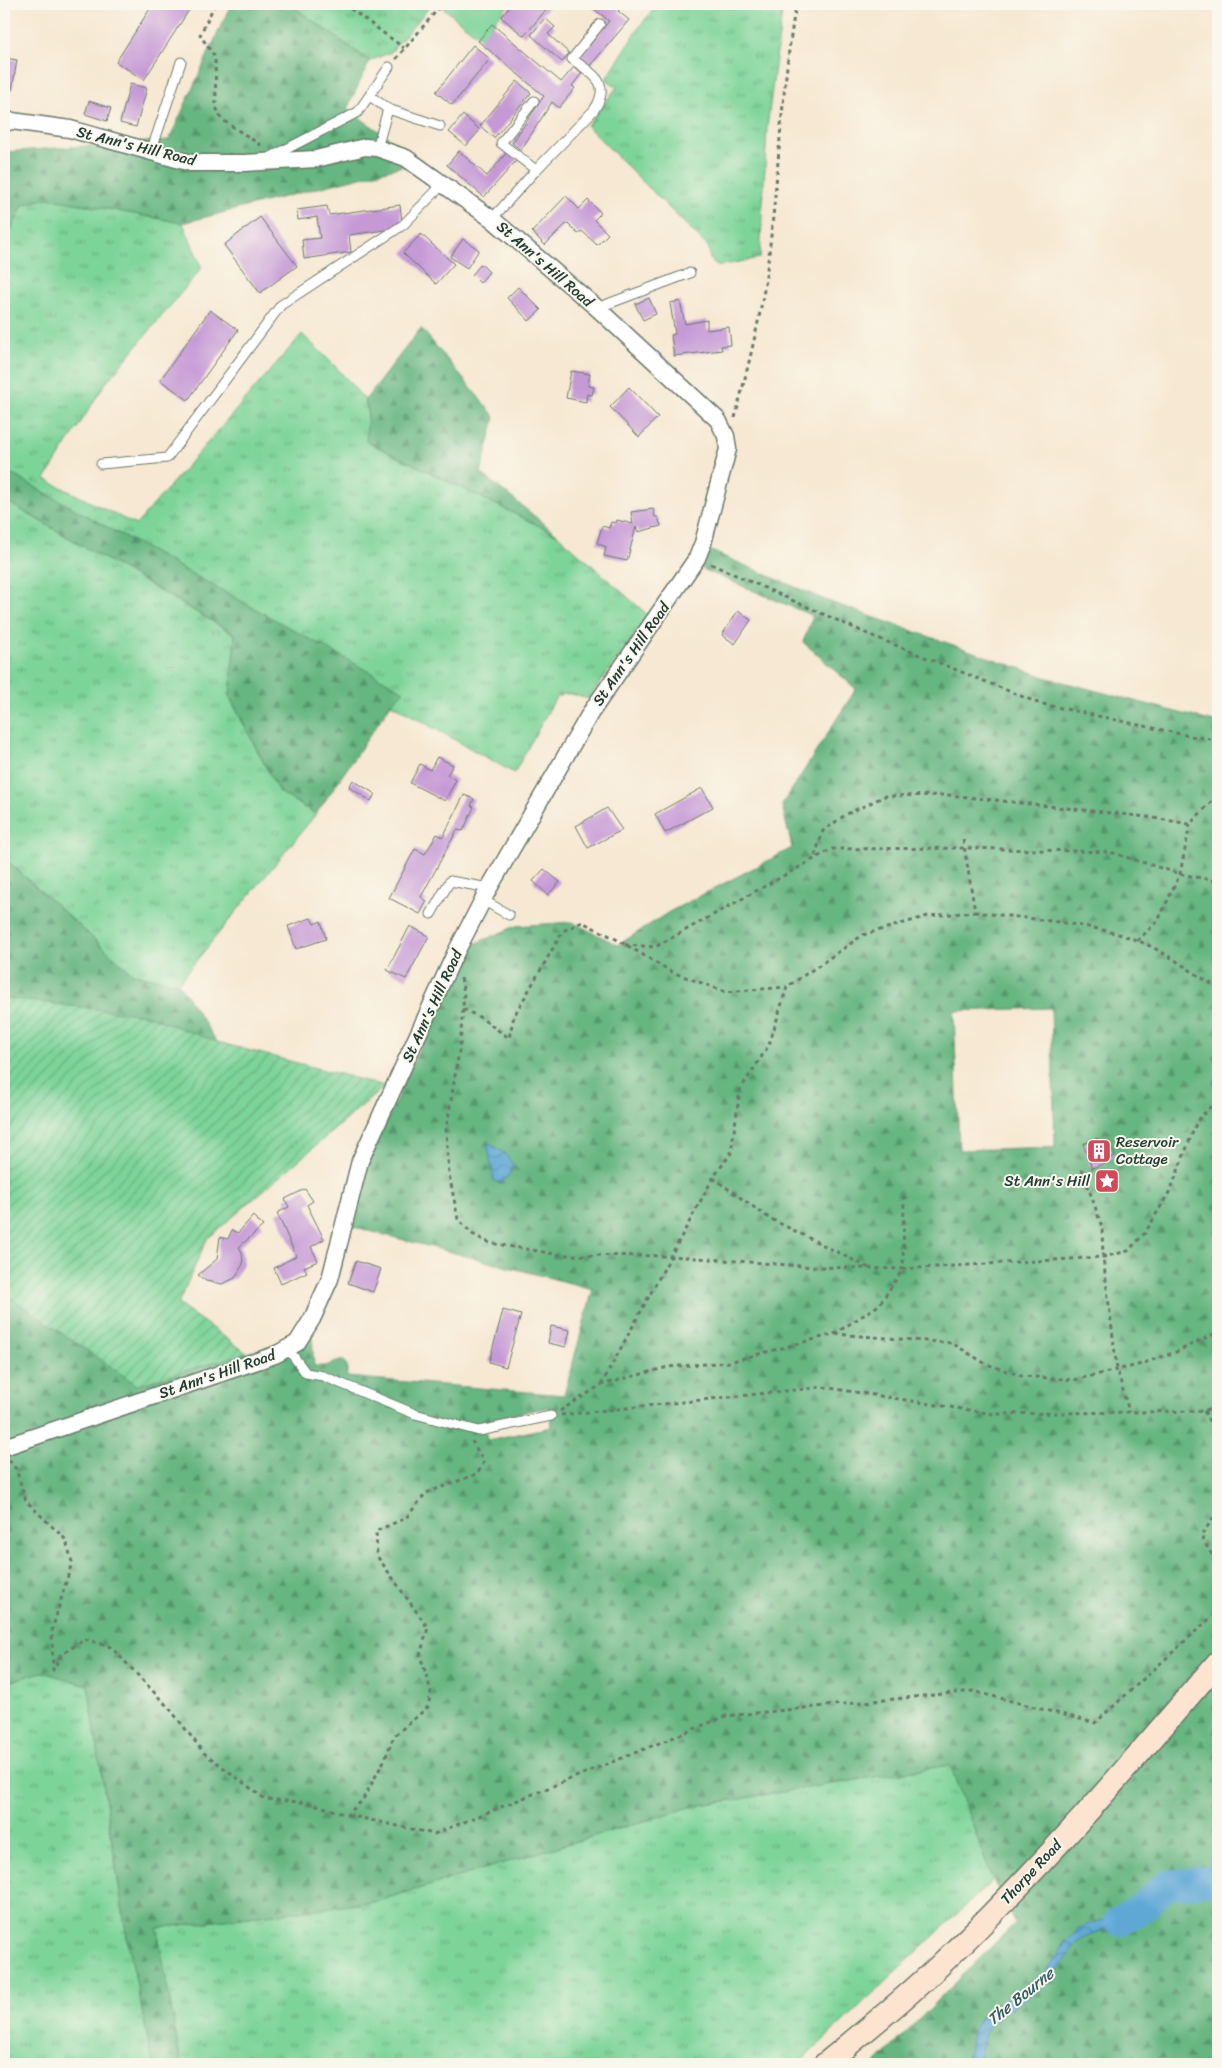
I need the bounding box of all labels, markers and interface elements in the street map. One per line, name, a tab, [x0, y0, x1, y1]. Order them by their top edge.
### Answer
street label: St Ann's Hill Road	[74, 119, 199, 174]
street label: St Ann's Hill Road	[491, 214, 600, 314]
street label: St Ann's Hill Road	[585, 596, 677, 711]
street label: St Ann's Hill Road	[394, 944, 470, 1067]
place label: Reservoir Cottage	[1116, 1129, 1179, 1172]
building icon: Reservoir Cottage	[1086, 1138, 1112, 1164]
place label: St Ann's Hill	[1004, 1168, 1091, 1194]
place icon: St Ann's Hill	[1094, 1168, 1120, 1194]
street label: St Ann's Hill Road	[155, 1342, 280, 1406]
street label: Thorpe Road	[994, 1833, 1069, 1911]
water label: The Bourne	[980, 1959, 1062, 2033]

